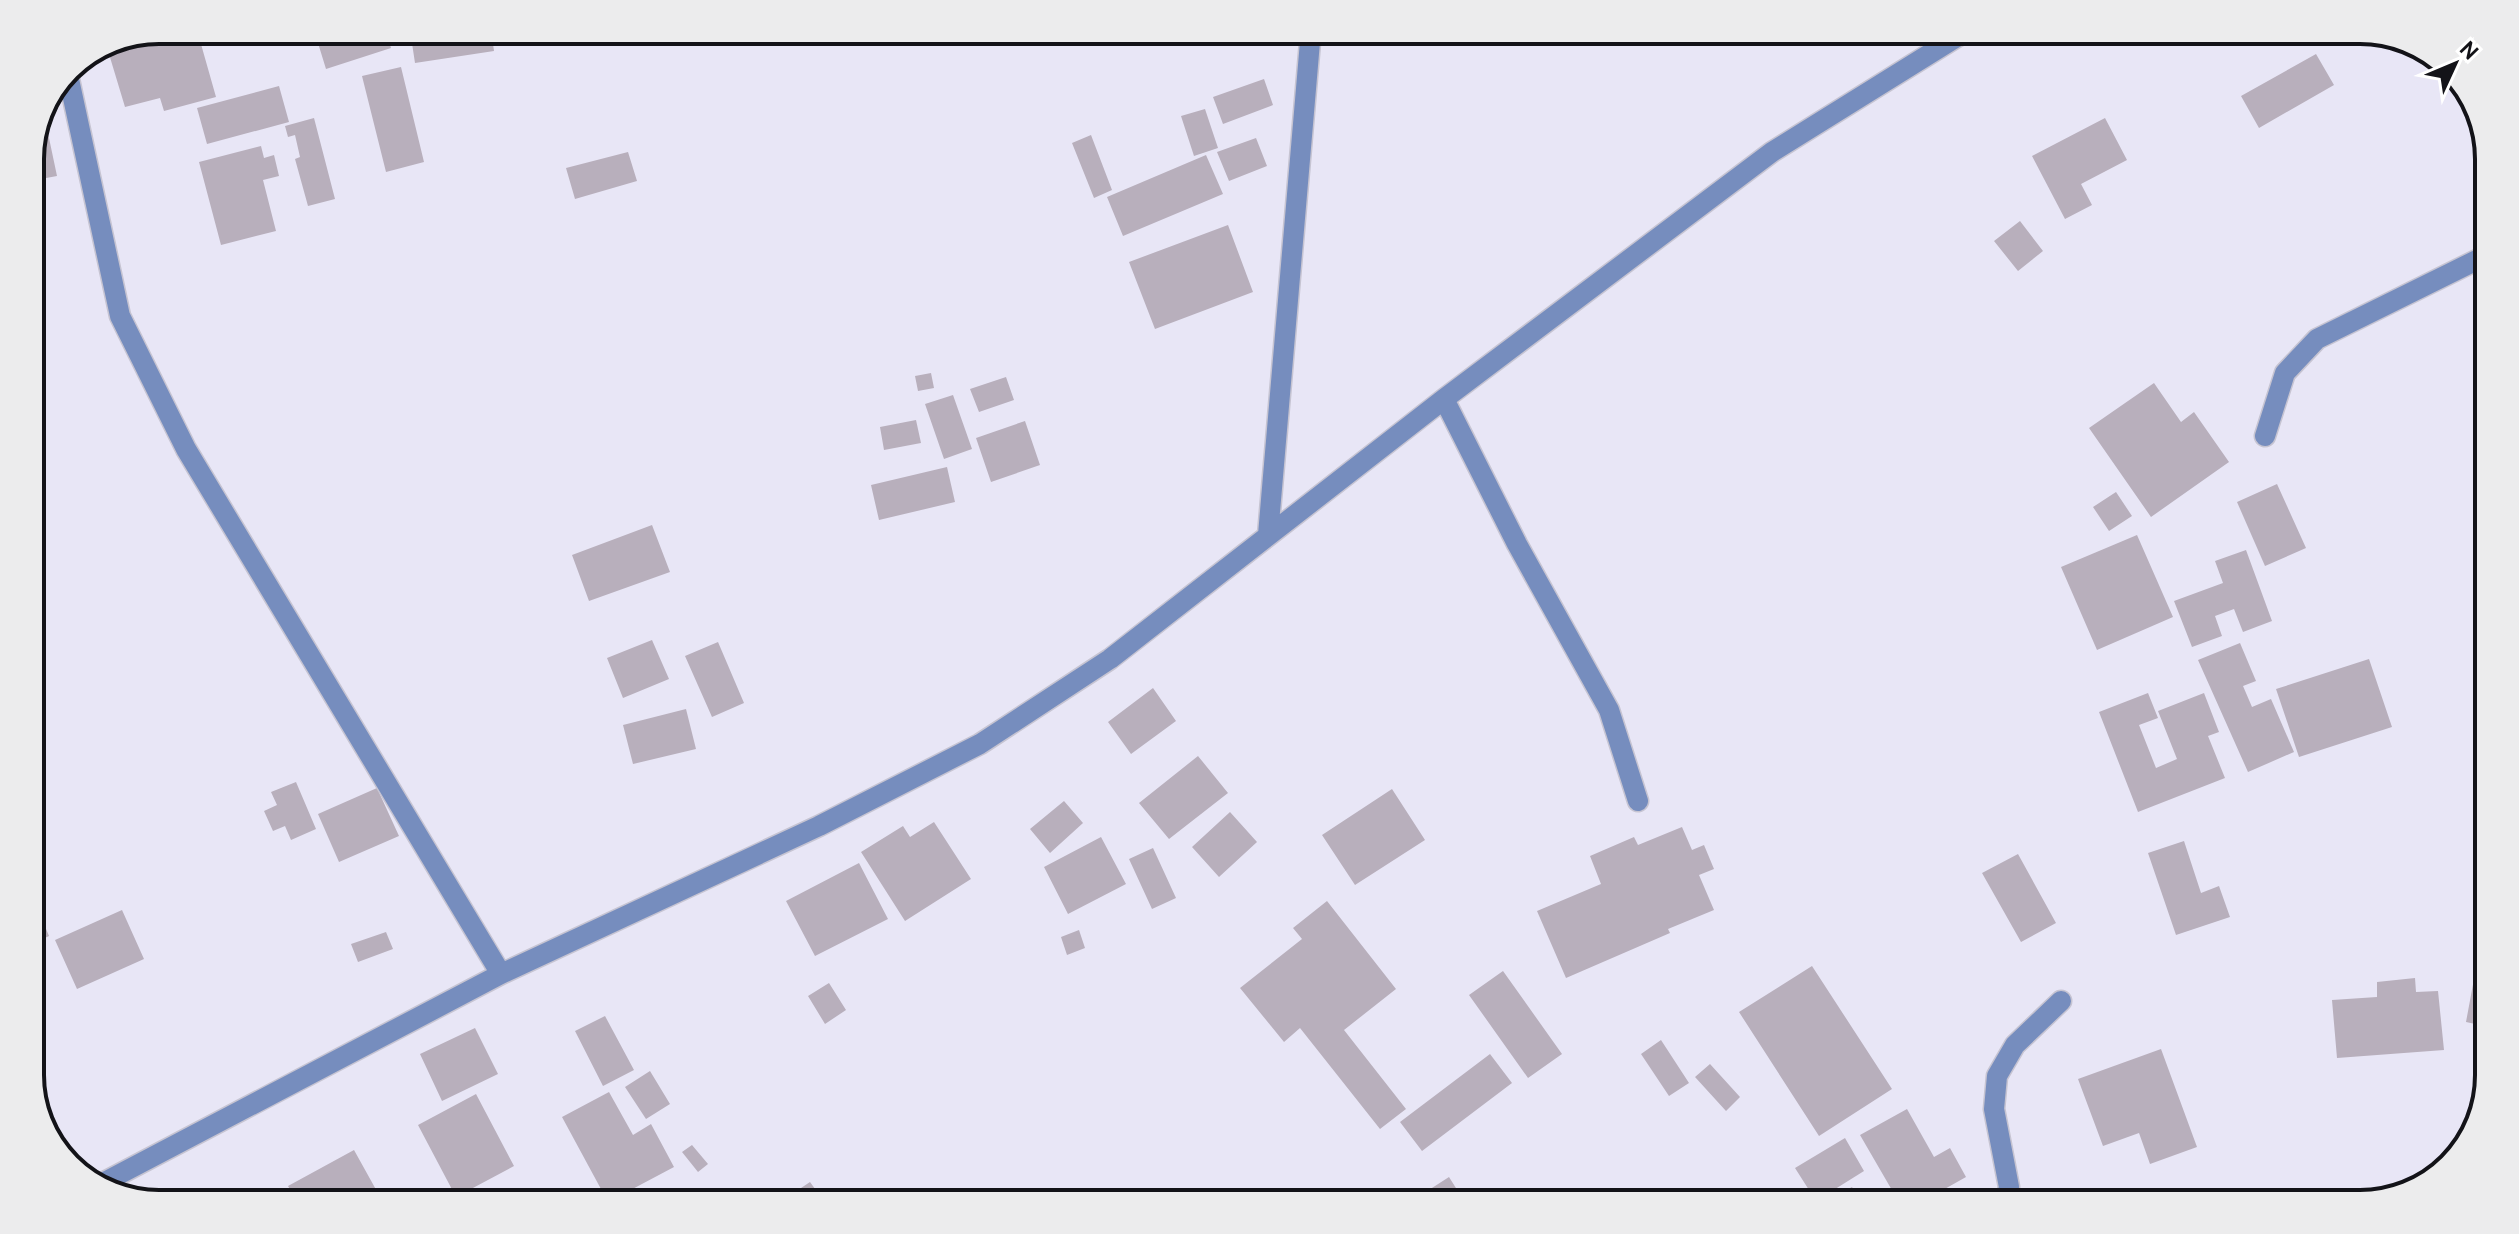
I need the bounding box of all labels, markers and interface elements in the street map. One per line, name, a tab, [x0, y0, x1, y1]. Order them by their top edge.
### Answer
north arrow	[2415, 24, 2495, 104]
text: N	[2454, 35, 2484, 65]

